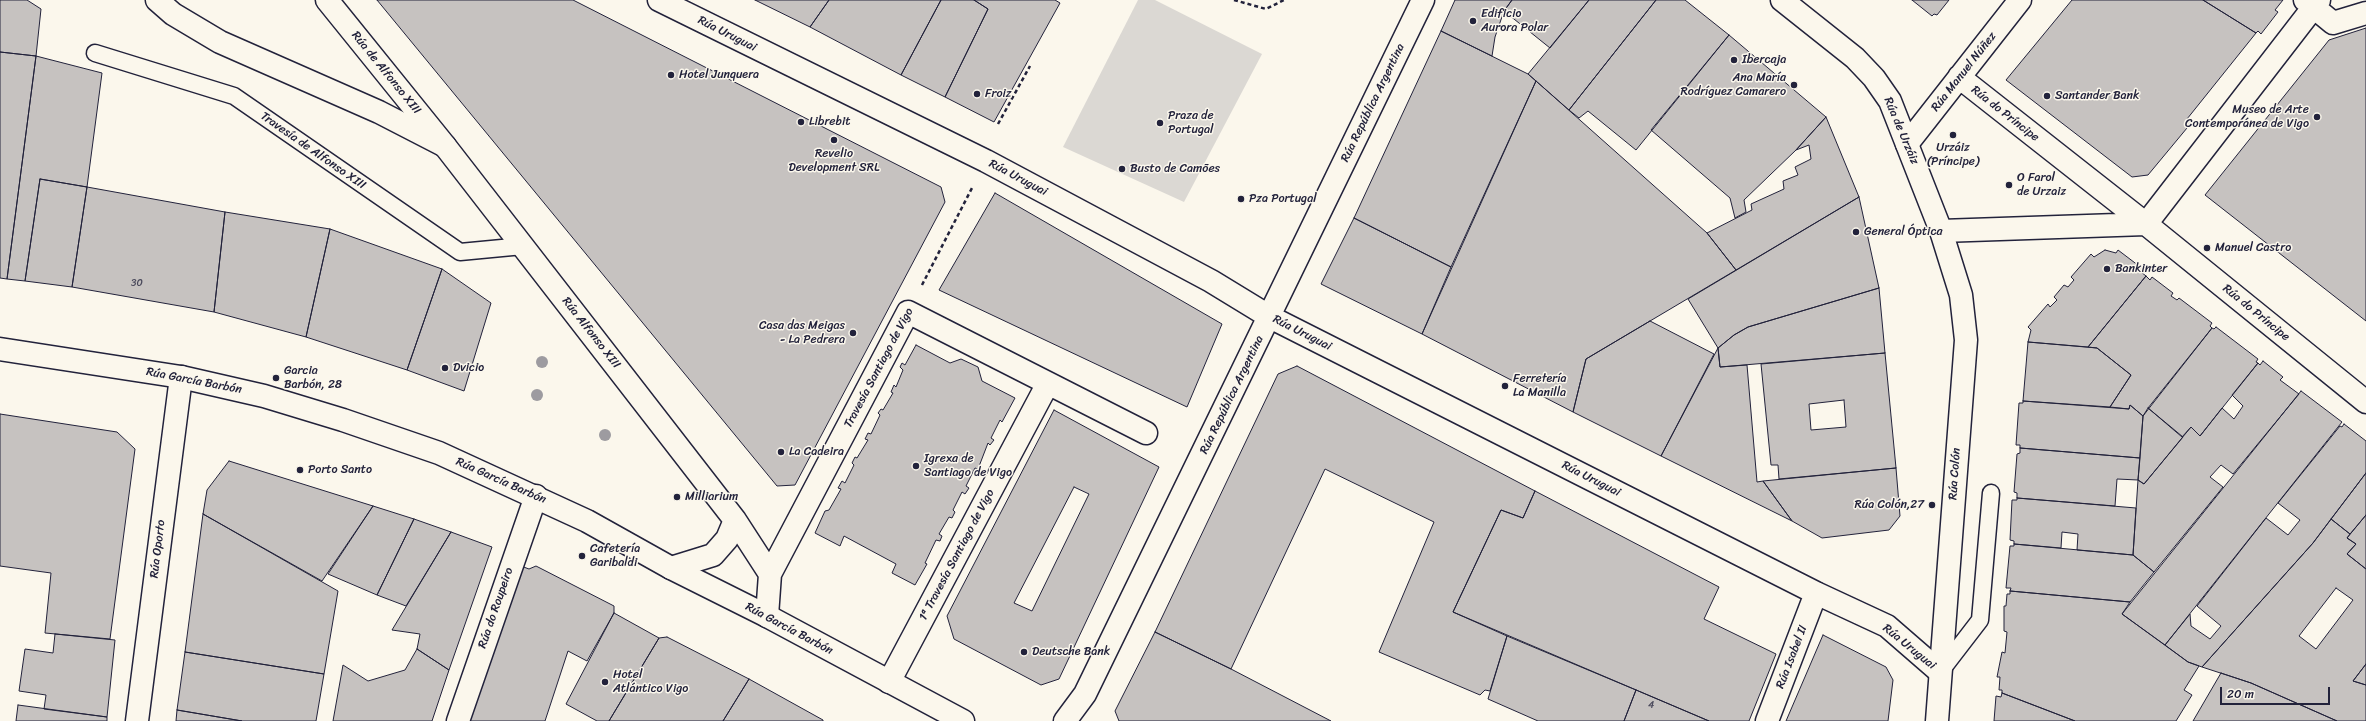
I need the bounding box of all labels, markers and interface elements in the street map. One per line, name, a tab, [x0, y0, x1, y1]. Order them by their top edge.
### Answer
place label: Edificio Aurora Polar	[1481, 7, 1548, 35]
street label: Rúa Uruguai	[695, 13, 759, 55]
marker: Edificio Aurora Polar	[1468, 16, 1478, 26]
street label: Rúa de Alfonso XIII	[348, 29, 424, 117]
street label: Rúa Manuel Núñez	[1928, 29, 2000, 115]
street label: Rúa República Argentina	[1338, 41, 1408, 165]
place label: Ibercaja	[1742, 53, 1786, 67]
marker: Ibercaja	[1729, 55, 1739, 65]
place label: Hotel Junquera	[679, 68, 759, 82]
marker: Hotel Junquera	[666, 70, 676, 80]
place label: Ana María Rodríguez Camarero	[1680, 71, 1786, 99]
marker: Ana María Rodríguez Camarero	[1789, 80, 1799, 90]
street label: Rúa do Príncipe	[1968, 83, 2042, 145]
place label: Froiz	[985, 87, 1012, 101]
marker: Froiz	[972, 89, 982, 99]
place label: Santander Bank	[2055, 89, 2139, 103]
marker: Santander Bank	[2042, 91, 2052, 101]
street label: Rúa de Urzáiz	[1880, 95, 1922, 167]
place label: Museo de Arte Contemporánea de Vigo	[2185, 103, 2309, 131]
street label: Travesía de Alfonso XIII	[258, 109, 368, 193]
place label: Praza de Portugal	[1168, 109, 1214, 137]
marker: Museo de Arte Contemporánea de Vigo	[2312, 112, 2322, 122]
place label: Librebit	[809, 115, 850, 129]
marker: Librebit	[796, 117, 806, 127]
marker: Praza de Portugal	[1155, 118, 1165, 128]
marker: Urzáiz (Príncipe)	[1948, 130, 1958, 140]
marker: Revelio Development SRL	[829, 135, 839, 145]
place label: Urzáiz (Príncipe)	[1927, 141, 1979, 169]
place label: Revelio Development SRL	[789, 147, 879, 175]
street label: Rúa Uruguai	[986, 157, 1050, 199]
place label: Busto de Camões	[1130, 162, 1220, 176]
marker: Busto de Camões	[1117, 164, 1127, 174]
place label: O Farol de Urzaiz	[2017, 171, 2066, 199]
marker: O Farol de Urzaiz	[2004, 180, 2014, 190]
place label: Pza Portugal	[1249, 192, 1317, 206]
marker: Pza Portugal	[1236, 194, 1246, 204]
place label: General Óptica	[1864, 225, 1942, 239]
marker: General Óptica	[1851, 227, 1861, 237]
place label: Manuel Castro	[2215, 241, 2291, 255]
marker: Manuel Castro	[2202, 243, 2212, 253]
place label: Bankinter	[2115, 262, 2167, 276]
marker: Bankinter	[2102, 264, 2112, 274]
house number: 30	[131, 277, 143, 289]
street label: Rúa do Príncipe	[2220, 282, 2292, 344]
street label: Rúa Alfonso XIII	[559, 294, 623, 372]
street label: Travesía Santiago de Vigo	[841, 306, 917, 430]
street label: Rúa Uruguai	[1270, 312, 1334, 354]
place label: Casa das Meigas - La Pedrera	[759, 319, 845, 347]
marker: Casa das Meigas - La Pedrera	[848, 328, 858, 338]
street label: Rúa República Argentina	[1197, 333, 1267, 457]
place label: Dvicio	[453, 361, 484, 375]
marker: Dvicio	[440, 363, 450, 373]
place label: Garcia Barbón, 28	[284, 364, 342, 392]
street label: Rúa García Barbón	[145, 365, 243, 397]
place label: Ferretería La Manilla	[1513, 372, 1567, 400]
marker: Garcia Barbón, 28	[271, 373, 281, 383]
marker: Ferretería La Manilla	[1500, 381, 1510, 391]
place label: La Cadeira	[789, 445, 844, 459]
marker: La Cadeira	[776, 447, 786, 457]
street label: Rúa Colón	[1946, 447, 1964, 501]
place label: Igrexa de Santiago de Vigo	[924, 452, 1012, 480]
street label: Rúa García Barbón	[454, 455, 548, 507]
street label: Rúa Uruguai	[1559, 458, 1623, 500]
marker: Igrexa de Santiago de Vigo	[911, 461, 921, 471]
place label: Porto Santo	[308, 463, 372, 477]
marker: Porto Santo	[295, 465, 305, 475]
street label: 1ª Travesía Santiago de Vigo	[916, 487, 998, 623]
place label: Milliarium	[685, 490, 738, 504]
marker: Milliarium	[672, 492, 682, 502]
place label: Rúa Colón,27	[1855, 498, 1924, 512]
marker: Rúa Colón,27	[1927, 500, 1937, 510]
street label: Rúa Oporto	[147, 519, 169, 579]
place label: Cafetería Garibaldi	[590, 542, 640, 570]
marker: Cafetería Garibaldi	[577, 551, 587, 561]
street label: Rúa do Roupeiro	[475, 566, 517, 650]
street label: Rúa García Barbón	[743, 600, 835, 658]
street label: Rúa Uruguai	[1880, 621, 1938, 673]
street label: Rúa Isabel II	[1773, 623, 1811, 691]
place label: Deutsche Bank	[1032, 645, 1110, 659]
marker: Deutsche Bank	[1019, 647, 1029, 657]
place label: Hotel Atlántico Vigo	[613, 668, 688, 696]
marker: Hotel Atlántico Vigo	[600, 677, 610, 687]
scale bar	[2222, 679, 2332, 705]
text: 20 m	[2227, 683, 2254, 705]
house number: 4	[1648, 699, 1654, 711]

